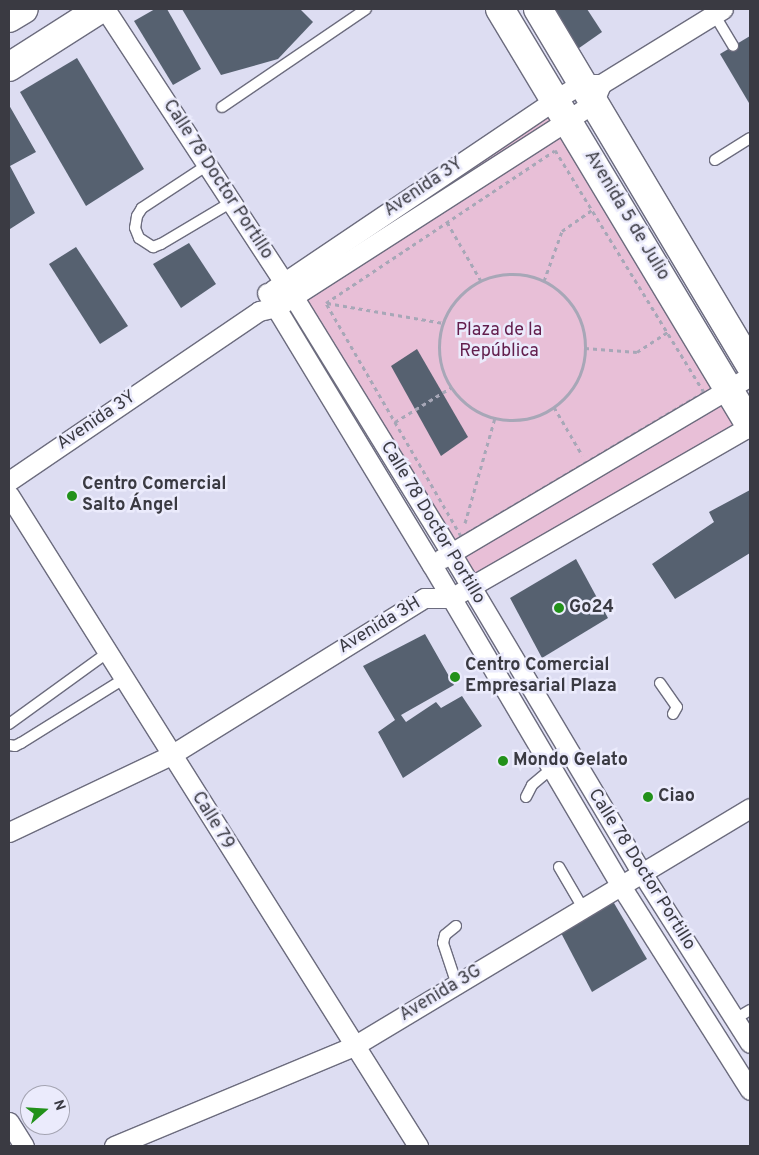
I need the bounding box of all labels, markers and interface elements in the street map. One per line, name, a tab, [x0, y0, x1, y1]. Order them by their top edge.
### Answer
street label: Calle 78 Doctor Portillo	[157, 96, 277, 264]
street label: Avenida 5 de Julio	[579, 147, 673, 285]
street label: Avenida 3Y	[380, 154, 468, 222]
park label: Plaza de la República	[456, 321, 542, 364]
street label: Avenida 3Y	[53, 387, 141, 455]
street label: Calle 78 Doctor Portillo	[375, 437, 489, 609]
place label: Centro Comercial Salto Ángel	[82, 475, 227, 518]
marker: Centro Comercial Salto Ángel	[66, 490, 78, 502]
street label: Avenida 3H	[335, 593, 425, 659]
place label: Go24	[569, 597, 614, 619]
marker: Go24	[553, 602, 565, 614]
place label: Centro Comercial Empresarial Plaza	[465, 656, 617, 699]
marker: Centro Comercial Empresarial Plaza	[449, 671, 461, 683]
place label: Mondo Gelato	[513, 750, 628, 772]
marker: Mondo Gelato	[497, 755, 509, 767]
street label: Calle 78 Doctor Portillo	[582, 785, 700, 955]
place label: Ciao	[658, 786, 695, 808]
street label: Calle 79	[186, 788, 238, 854]
marker: Ciao	[642, 791, 654, 803]
street label: Avenida 3G	[396, 961, 486, 1027]
north arrow	[20, 1085, 70, 1135]
text: N	[49, 1098, 68, 1113]

